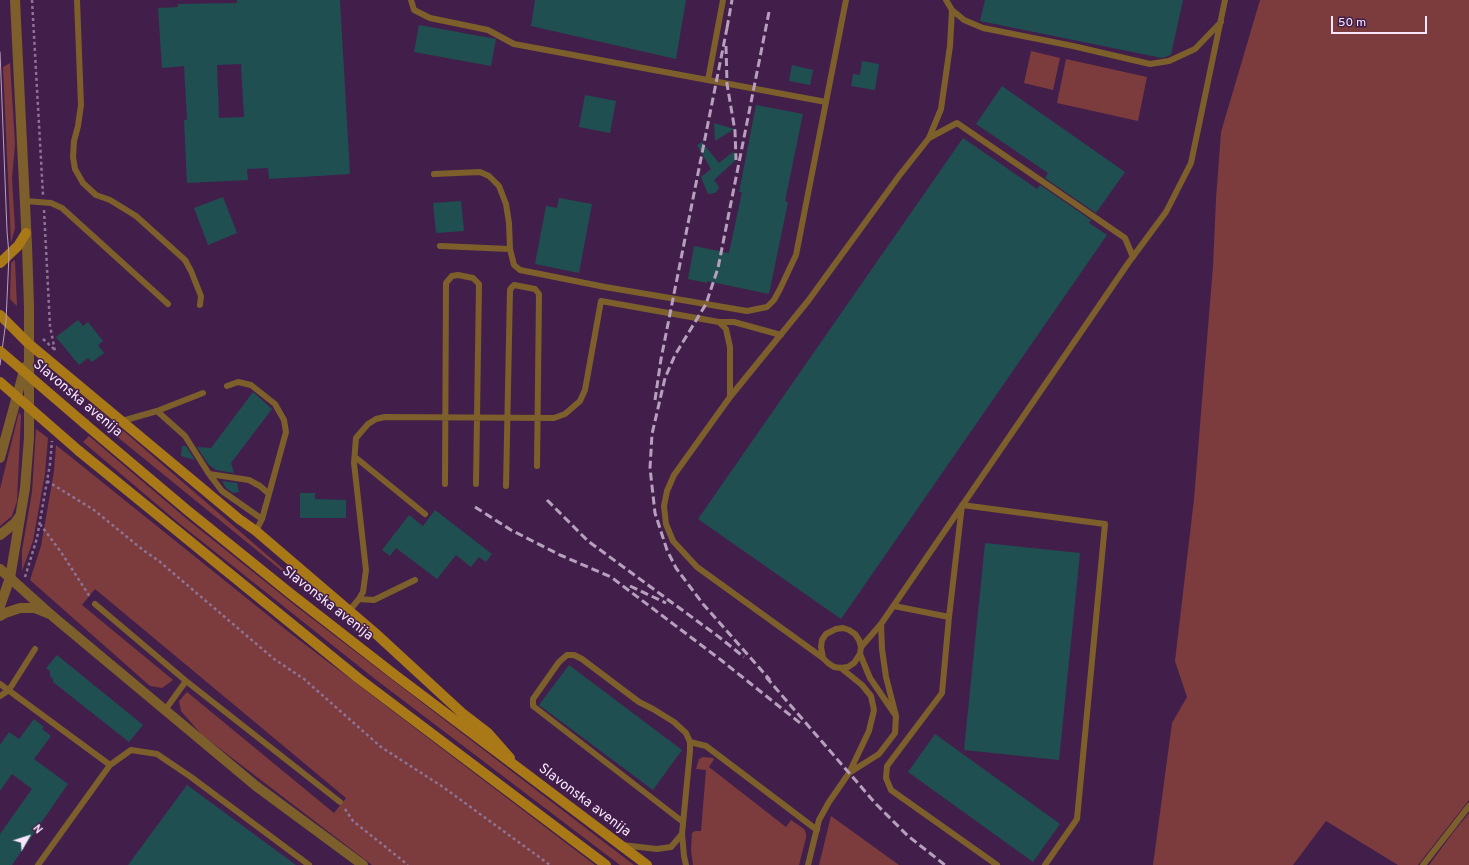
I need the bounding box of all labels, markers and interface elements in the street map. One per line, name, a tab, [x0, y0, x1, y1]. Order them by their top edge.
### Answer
scale bar	[1333, 8, 1429, 34]
text: 50 m	[1338, 15, 1366, 31]
street label: Slavonska avenija	[29, 357, 125, 441]
street label: Slavonska avenija	[278, 563, 376, 645]
street label: Slavonska avenija	[535, 761, 633, 841]
north arrow	[8, 817, 48, 857]
text: N	[29, 822, 45, 837]

